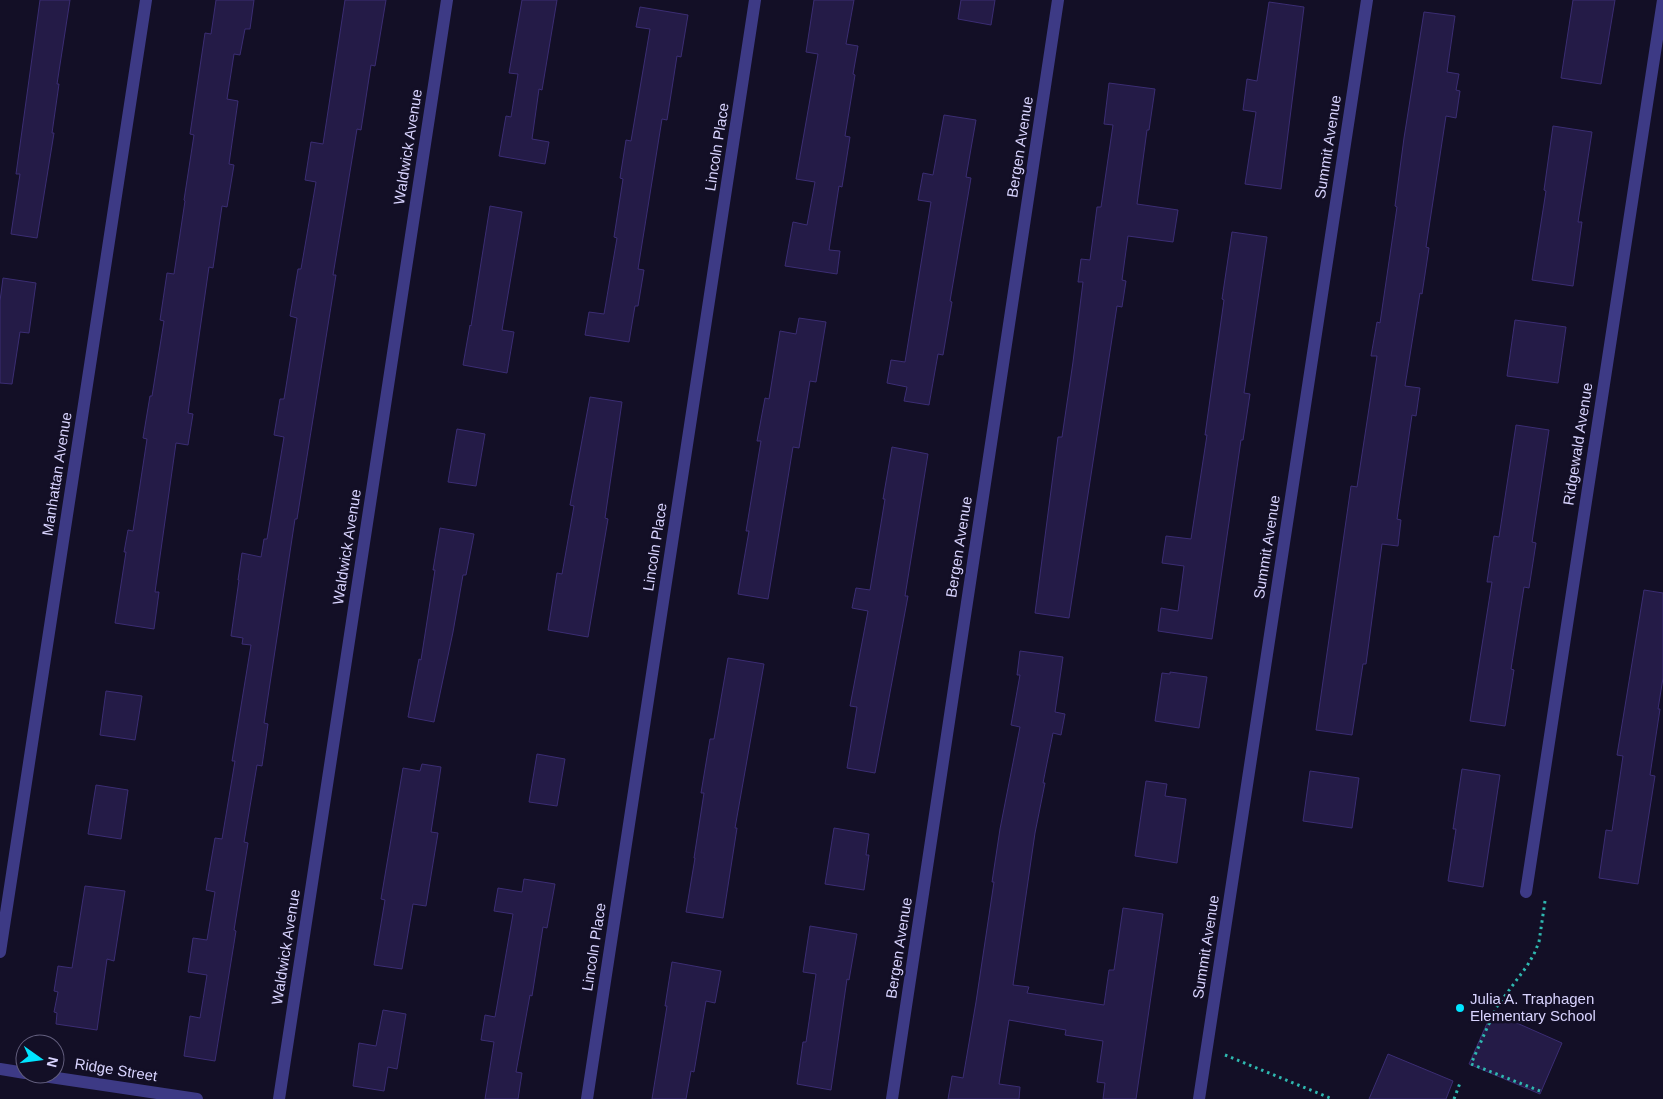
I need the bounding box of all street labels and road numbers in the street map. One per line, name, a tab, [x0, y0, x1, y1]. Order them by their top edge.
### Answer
street label: Waldwick Avenue	[390, 88, 425, 206]
street label: Summit Avenue	[1311, 94, 1344, 200]
street label: Bergen Avenue	[1003, 95, 1036, 199]
street label: Lincoln Place	[701, 102, 732, 192]
street label: Ridgewald Avenue	[1559, 381, 1596, 506]
street label: Manhattan Avenue	[38, 411, 75, 537]
street label: Waldwick Avenue	[329, 488, 364, 606]
street label: Summit Avenue	[1250, 494, 1283, 600]
street label: Bergen Avenue	[942, 495, 975, 599]
street label: Lincoln Place	[639, 502, 670, 592]
street label: Waldwick Avenue	[268, 888, 303, 1006]
street label: Summit Avenue	[1189, 894, 1222, 1000]
street label: Bergen Avenue	[882, 896, 915, 1000]
street label: Lincoln Place	[578, 902, 609, 992]
street label: Ridge Street	[74, 1055, 159, 1085]

